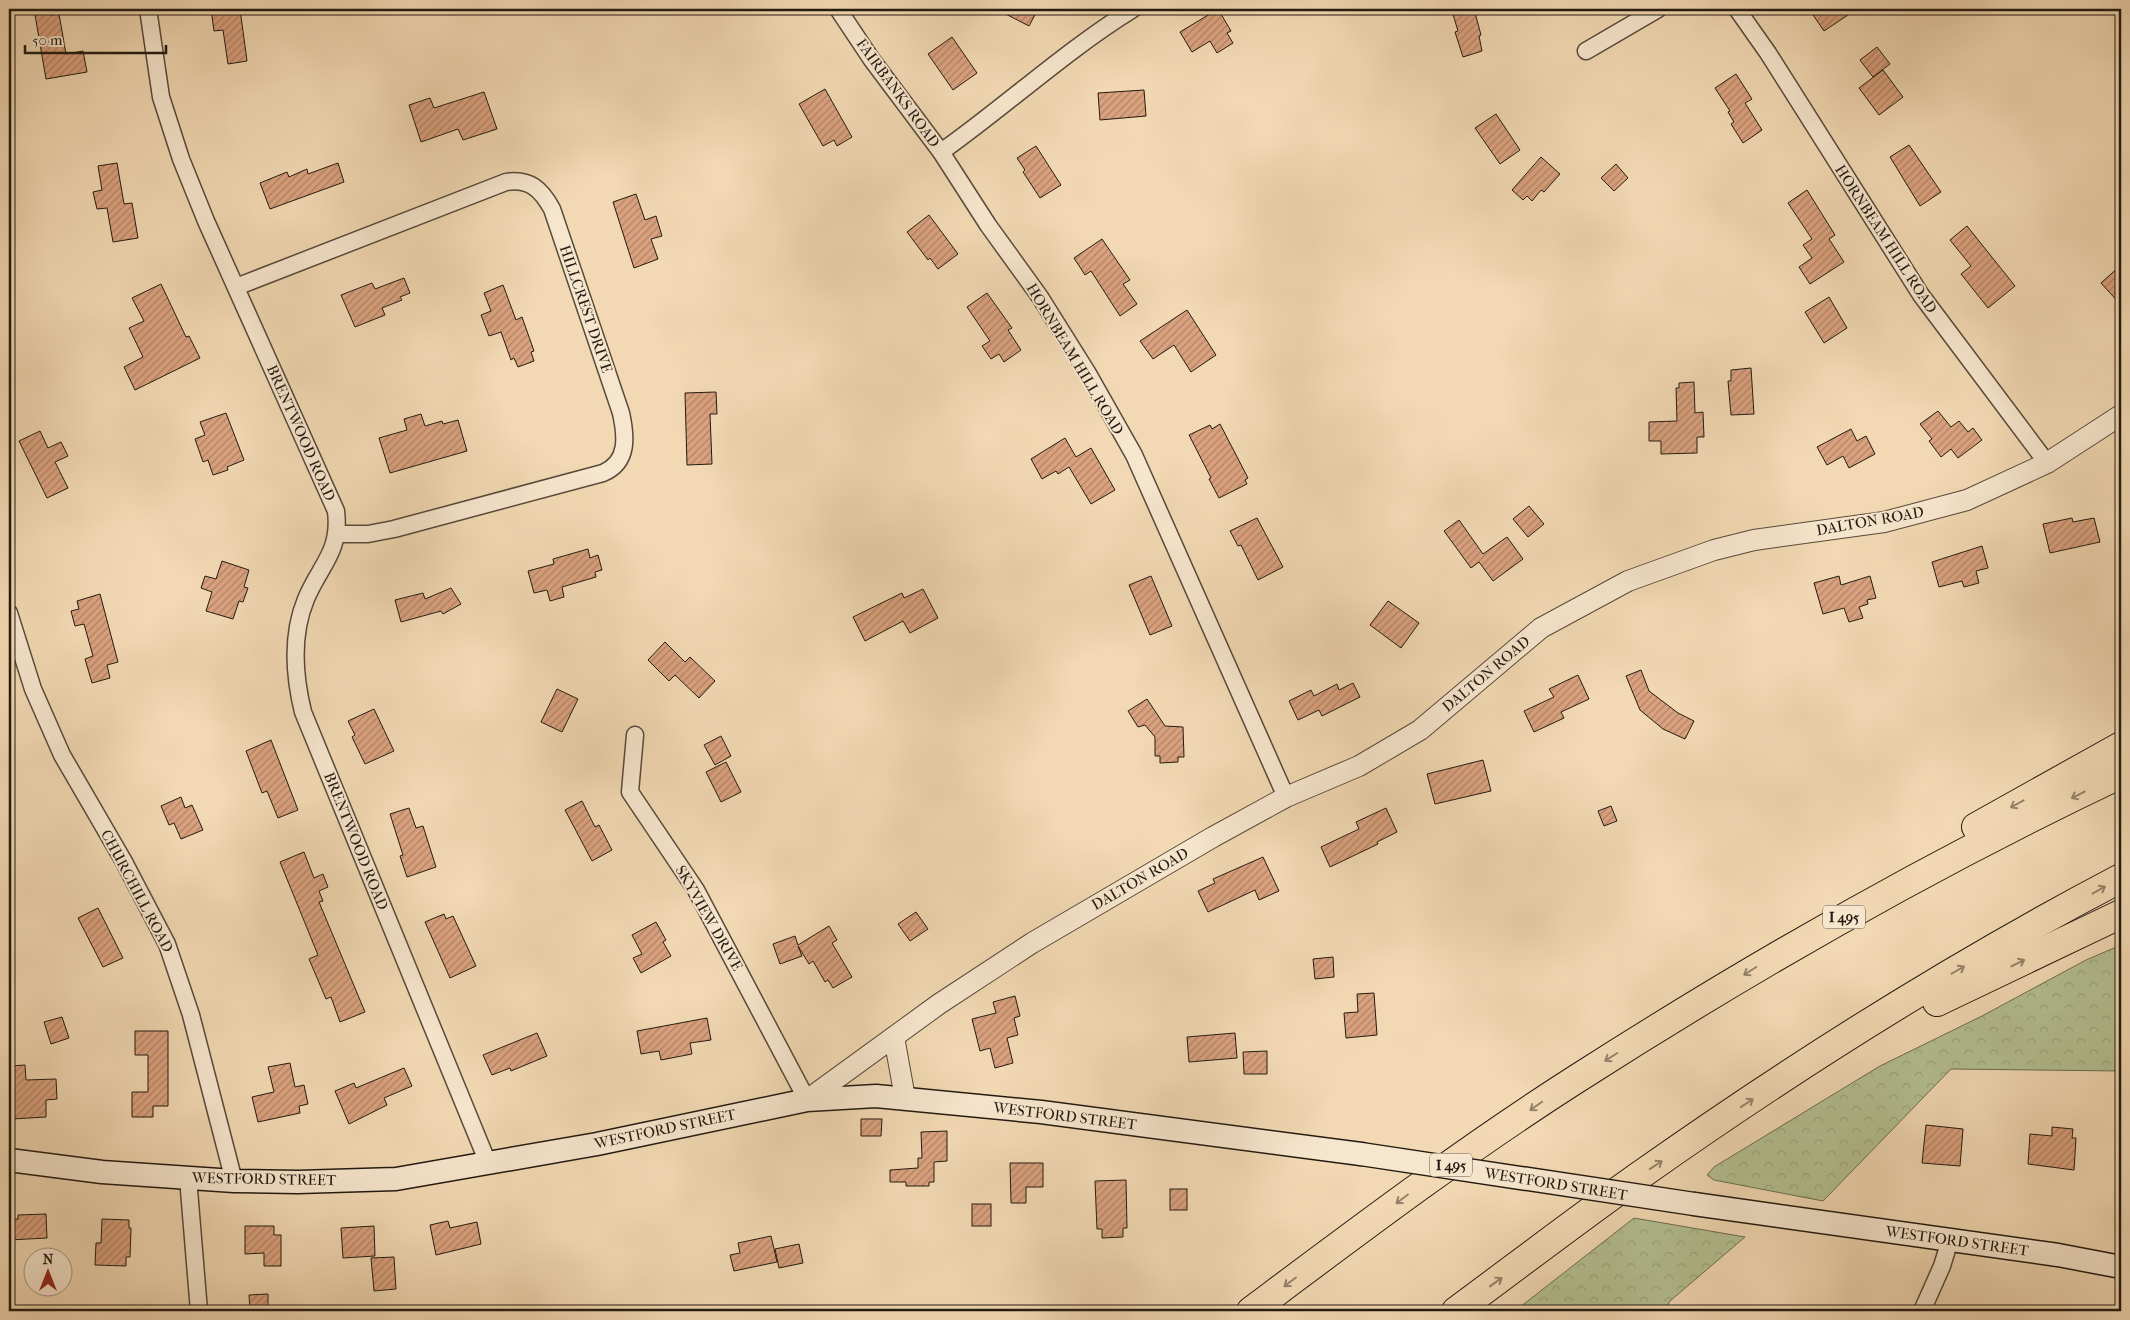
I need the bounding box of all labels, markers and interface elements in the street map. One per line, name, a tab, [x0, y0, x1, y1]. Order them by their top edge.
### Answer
scale bar	[25, 22, 166, 54]
text: 50 m	[32, 31, 63, 49]
street label: FAIRBANKS ROAD	[852, 35, 944, 151]
street label: HORNBEAM HILL ROAD	[1831, 161, 1941, 317]
street label: HILLCREST DRIVE	[556, 243, 616, 375]
street label: HORNBEAM HILL ROAD	[1023, 280, 1127, 438]
street label: BRENTWOOD ROAD	[263, 362, 339, 504]
street label: DALTON ROAD	[1815, 503, 1925, 539]
street label: DALTON ROAD	[1439, 632, 1533, 716]
street label: BRENTWOOD ROAD	[320, 769, 392, 913]
one-way arrow	[2070, 790, 2085, 800]
one-way arrow	[2011, 799, 2025, 809]
street label: CHURCHILL ROAD	[97, 827, 177, 955]
street label: DALTON ROAD	[1088, 844, 1192, 914]
street label: SKYVIEW DRIVE	[672, 862, 746, 974]
one-way arrow	[2092, 885, 2107, 895]
road number: I 495	[1823, 906, 1865, 929]
one-way arrow	[2010, 958, 2025, 967]
one-way arrow	[1951, 965, 1965, 975]
one-way arrow	[1743, 967, 1757, 977]
one-way arrow	[1605, 1052, 1619, 1062]
street label: WESTFORD STREET	[991, 1098, 1139, 1134]
one-way arrow	[1739, 1098, 1753, 1108]
one-way arrow	[1529, 1101, 1543, 1111]
street label: WESTFORD STREET	[592, 1105, 738, 1153]
road number: I 495	[1430, 1154, 1472, 1176]
one-way arrow	[1648, 1160, 1662, 1170]
street label: WESTFORD STREET	[1482, 1164, 1629, 1204]
street label: WESTFORD STREET	[191, 1169, 337, 1189]
one-way arrow	[1395, 1194, 1409, 1204]
street label: WESTFORD STREET	[1883, 1222, 2031, 1260]
north arrow	[22, 1248, 72, 1298]
text: N	[43, 1251, 54, 1268]
one-way arrow	[1284, 1277, 1297, 1288]
one-way arrow	[1488, 1277, 1502, 1288]

